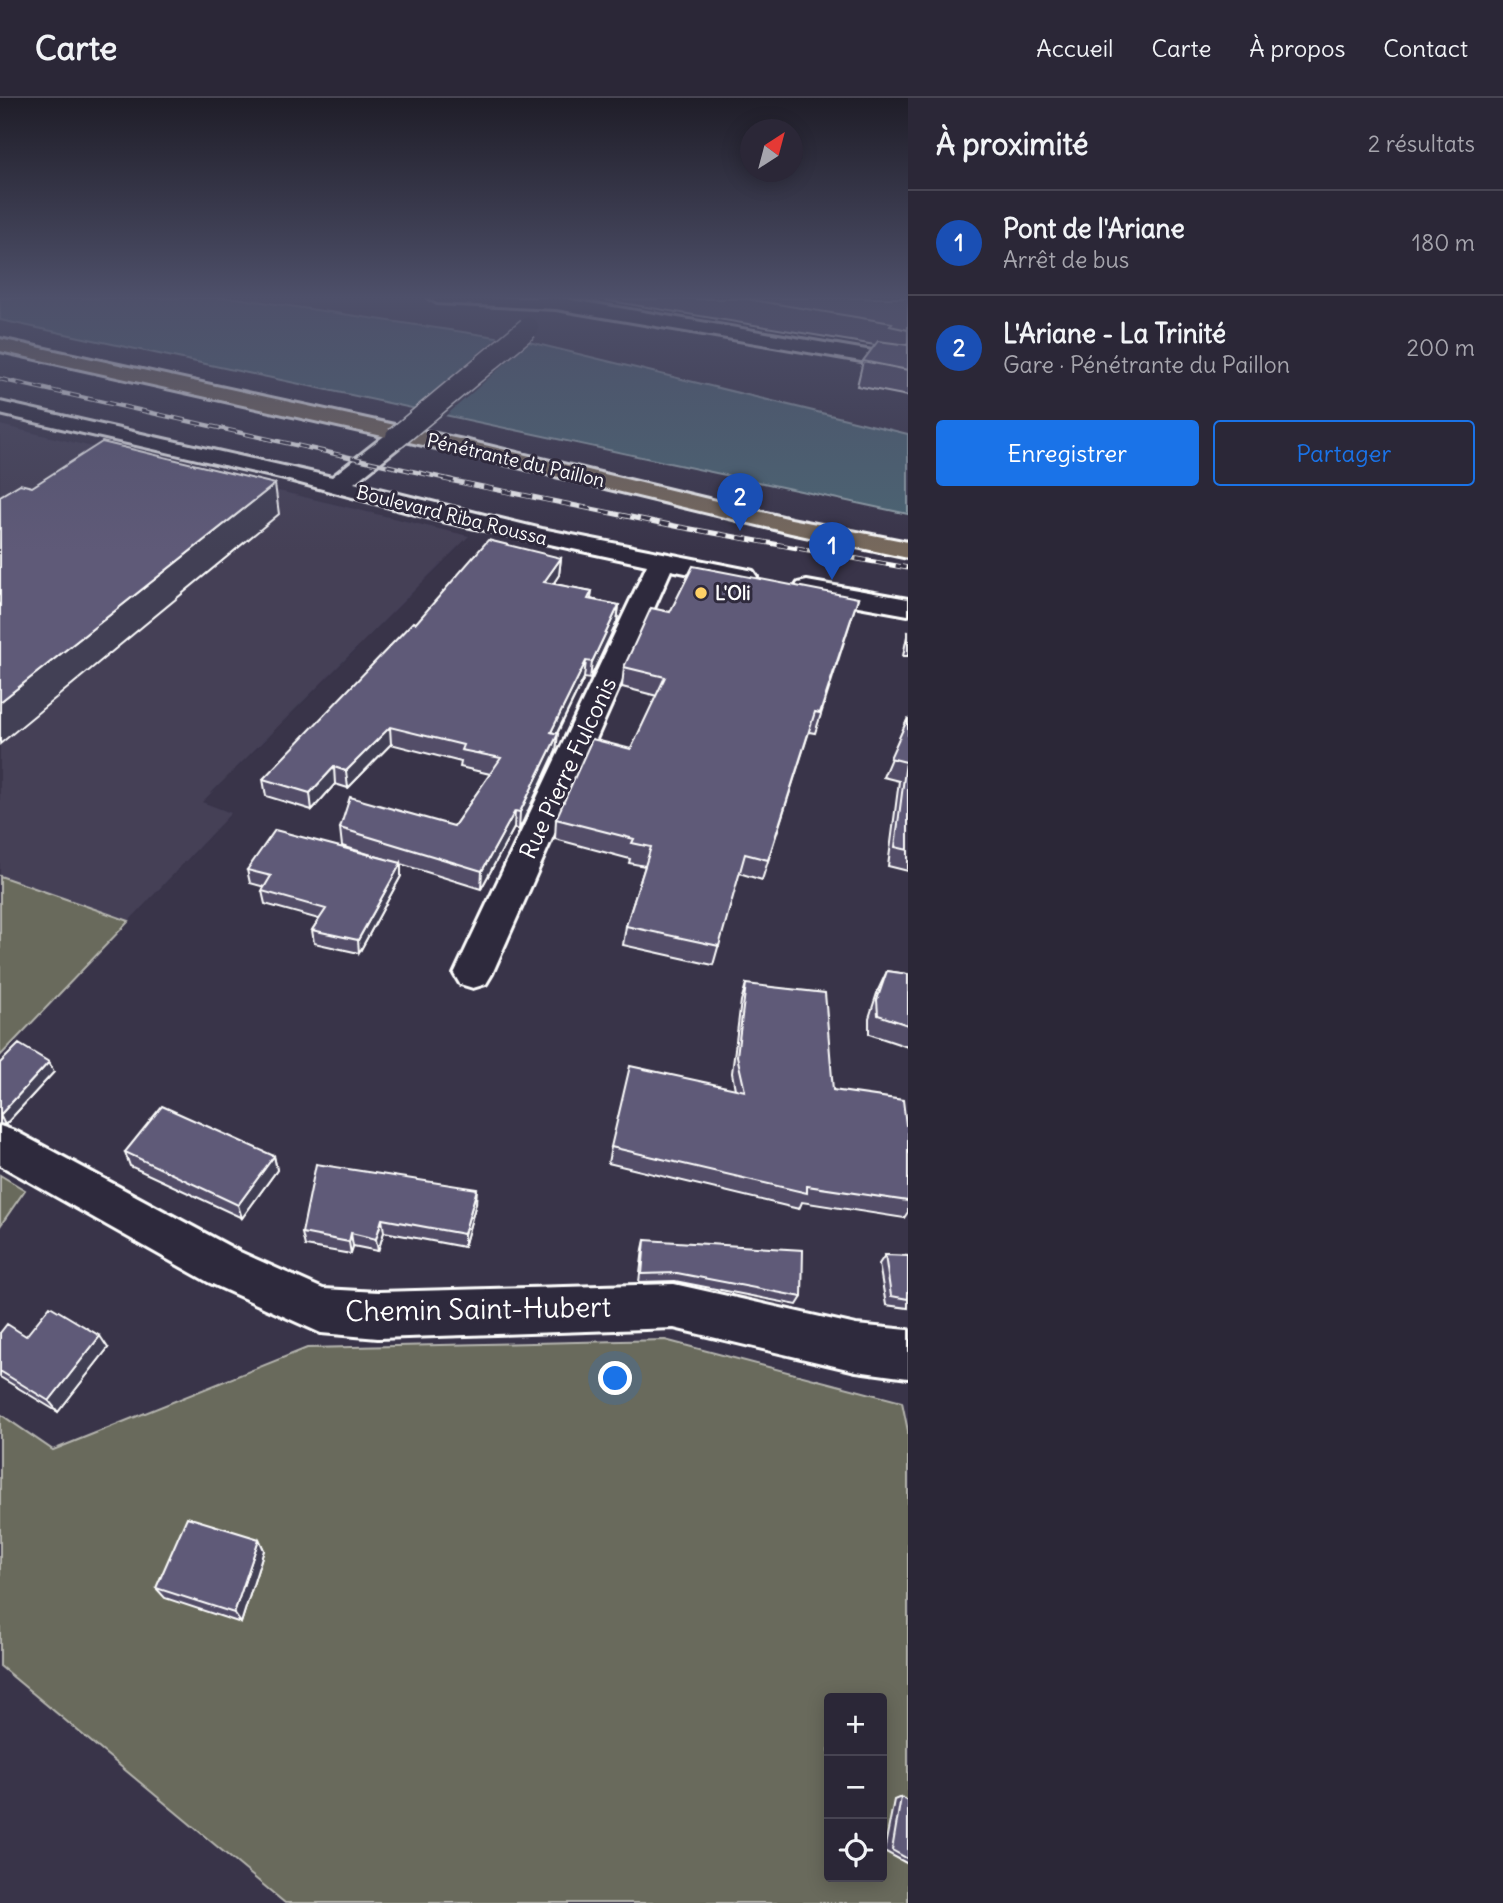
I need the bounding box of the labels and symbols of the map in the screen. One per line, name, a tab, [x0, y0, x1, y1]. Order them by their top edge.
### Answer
north arrow	[740, 119, 803, 182]
street label: Pénétrante du Paillon	[425, 428, 607, 492]
pin: 2	[717, 473, 763, 531]
street label: Boulevard Riba Roussa	[354, 480, 550, 550]
pin: 1	[809, 522, 855, 580]
place label: L'Oli	[715, 581, 751, 605]
marker: L'Oli	[693, 585, 709, 601]
street label: Rue Pierre Fulconis	[513, 672, 622, 863]
street label: Chemin Saint-Hubert	[345, 1289, 611, 1329]
your location	[598, 1361, 632, 1395]

